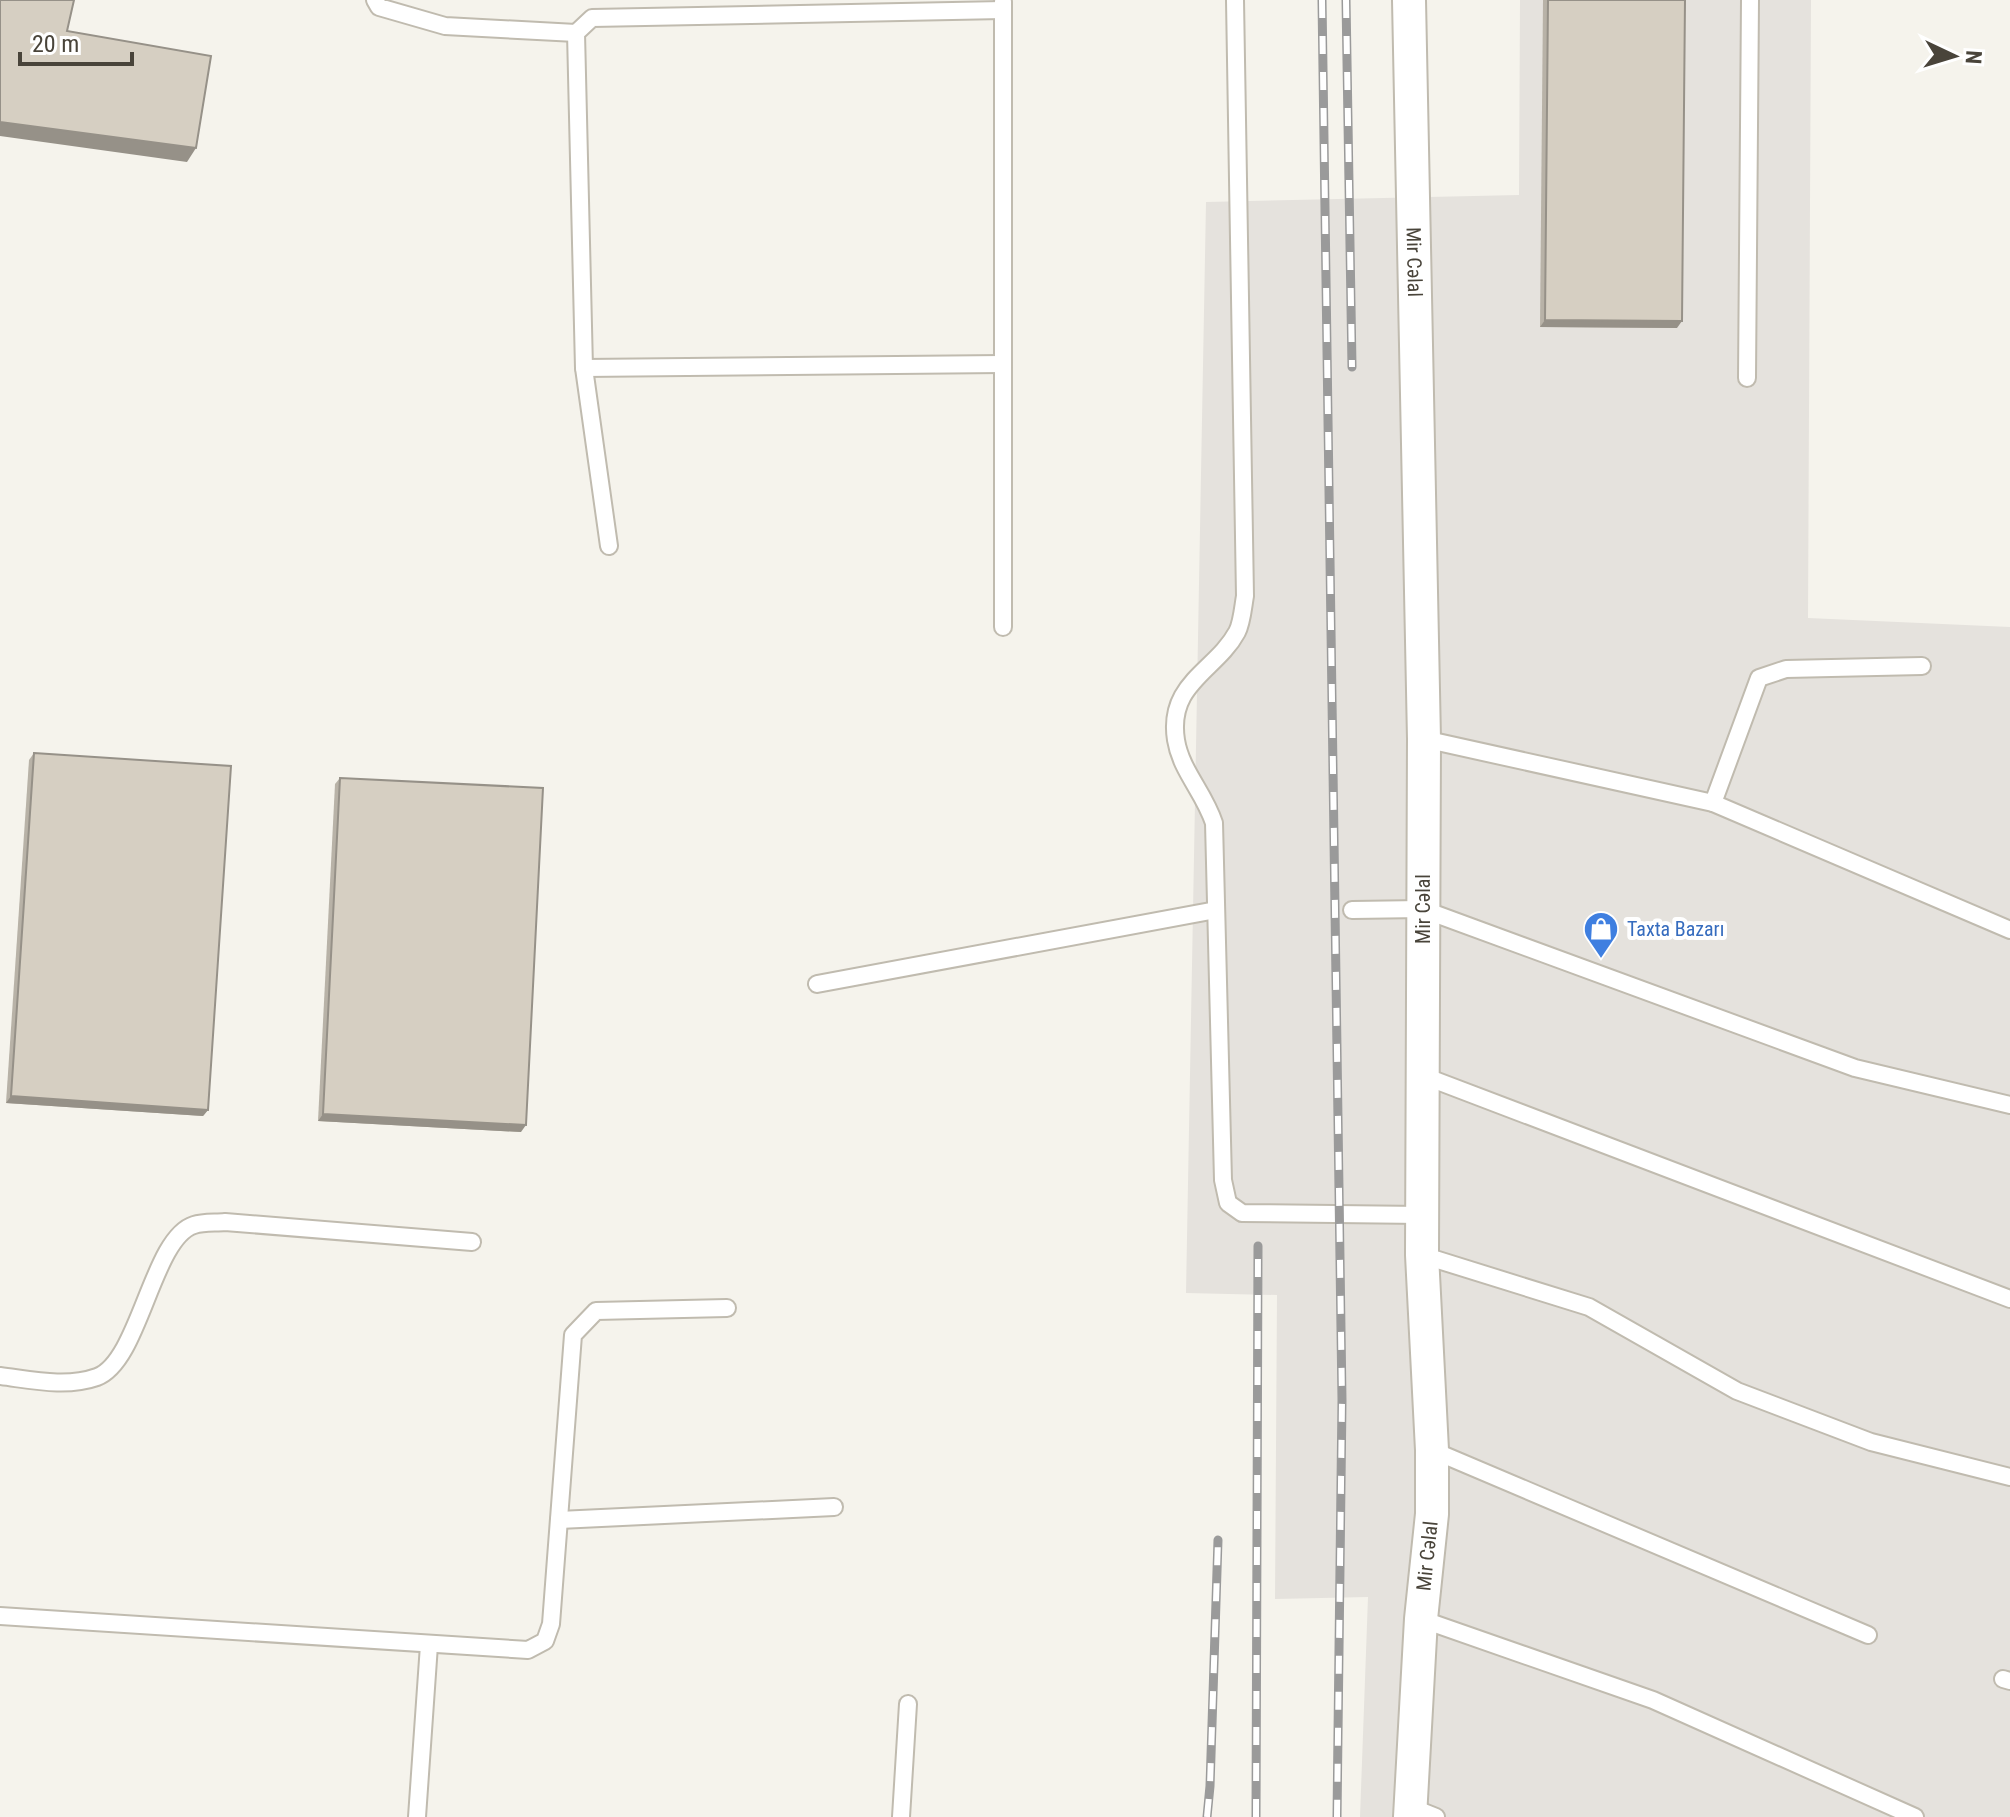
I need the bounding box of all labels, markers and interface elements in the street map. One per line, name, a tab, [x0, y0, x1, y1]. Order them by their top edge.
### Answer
scale bar	[20, 16, 132, 66]
north arrow	[1914, 16, 1994, 96]
text: 20 m	[32, 30, 79, 58]
text: N	[1961, 50, 1986, 65]
street label: Mir Cəlal	[1402, 227, 1427, 297]
street label: Mir Cəlal	[1411, 874, 1435, 944]
shop icon: Taxta Bazarı	[1582, 910, 1620, 960]
place label: Taxta Bazarı	[1627, 917, 1724, 941]
street label: Mir Cəlal	[1411, 1520, 1443, 1592]

